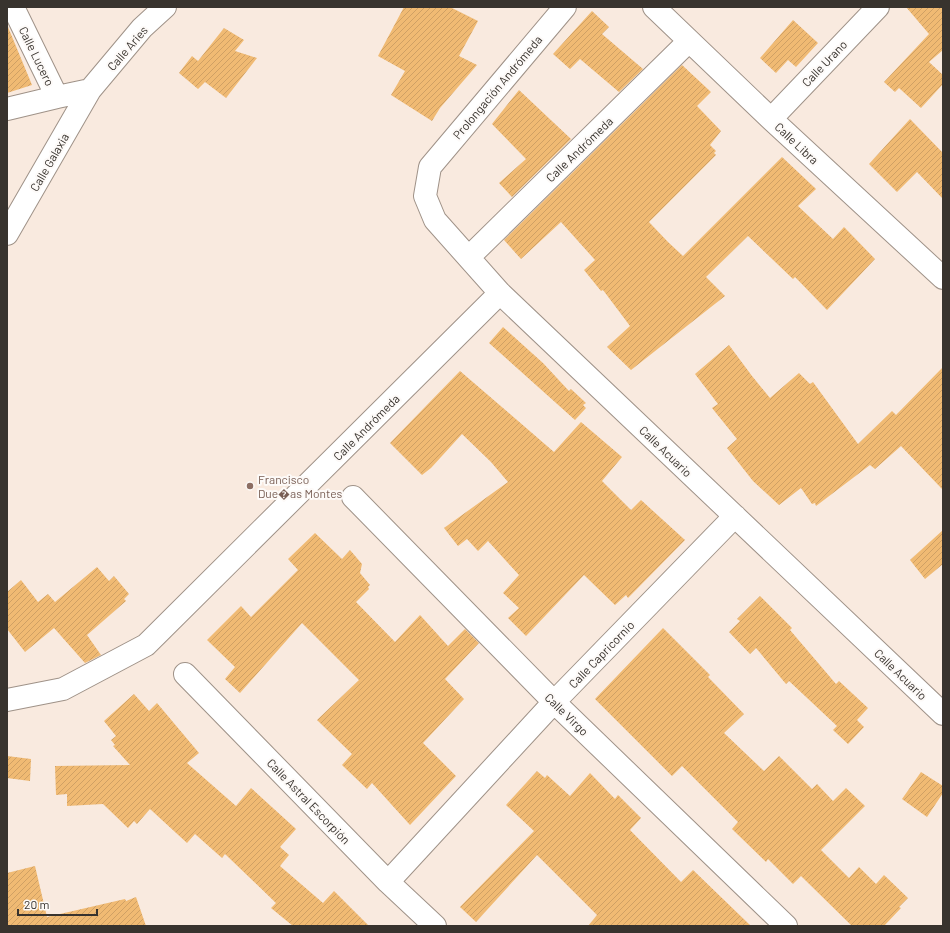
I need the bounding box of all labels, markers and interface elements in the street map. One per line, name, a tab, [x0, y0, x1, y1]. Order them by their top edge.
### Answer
street label: Calle Aries	[104, 23, 150, 73]
street label: Calle Lucero	[17, 24, 57, 88]
street label: Prolongación Andrómeda	[450, 32, 544, 142]
street label: Calle Urano	[799, 37, 849, 89]
street label: Calle Andrómeda	[543, 114, 615, 184]
street label: Calle Libra	[772, 119, 822, 167]
street label: Calle Galaxia	[27, 130, 71, 194]
street label: Calle Andrómeda	[330, 391, 402, 463]
street label: Calle Acuario	[637, 422, 695, 480]
place label: Francisco Due�as Montes	[258, 472, 342, 500]
marker: Francisco Due�as Montes	[245, 481, 255, 491]
street label: Calle Capricornio	[565, 617, 637, 691]
street label: Calle Acuario	[872, 645, 930, 703]
street label: Calle Virgo	[542, 690, 592, 738]
street label: Calle Astral Escorpión	[265, 755, 353, 847]
scale bar	[18, 891, 97, 917]
text: 20 m	[24, 897, 50, 911]

